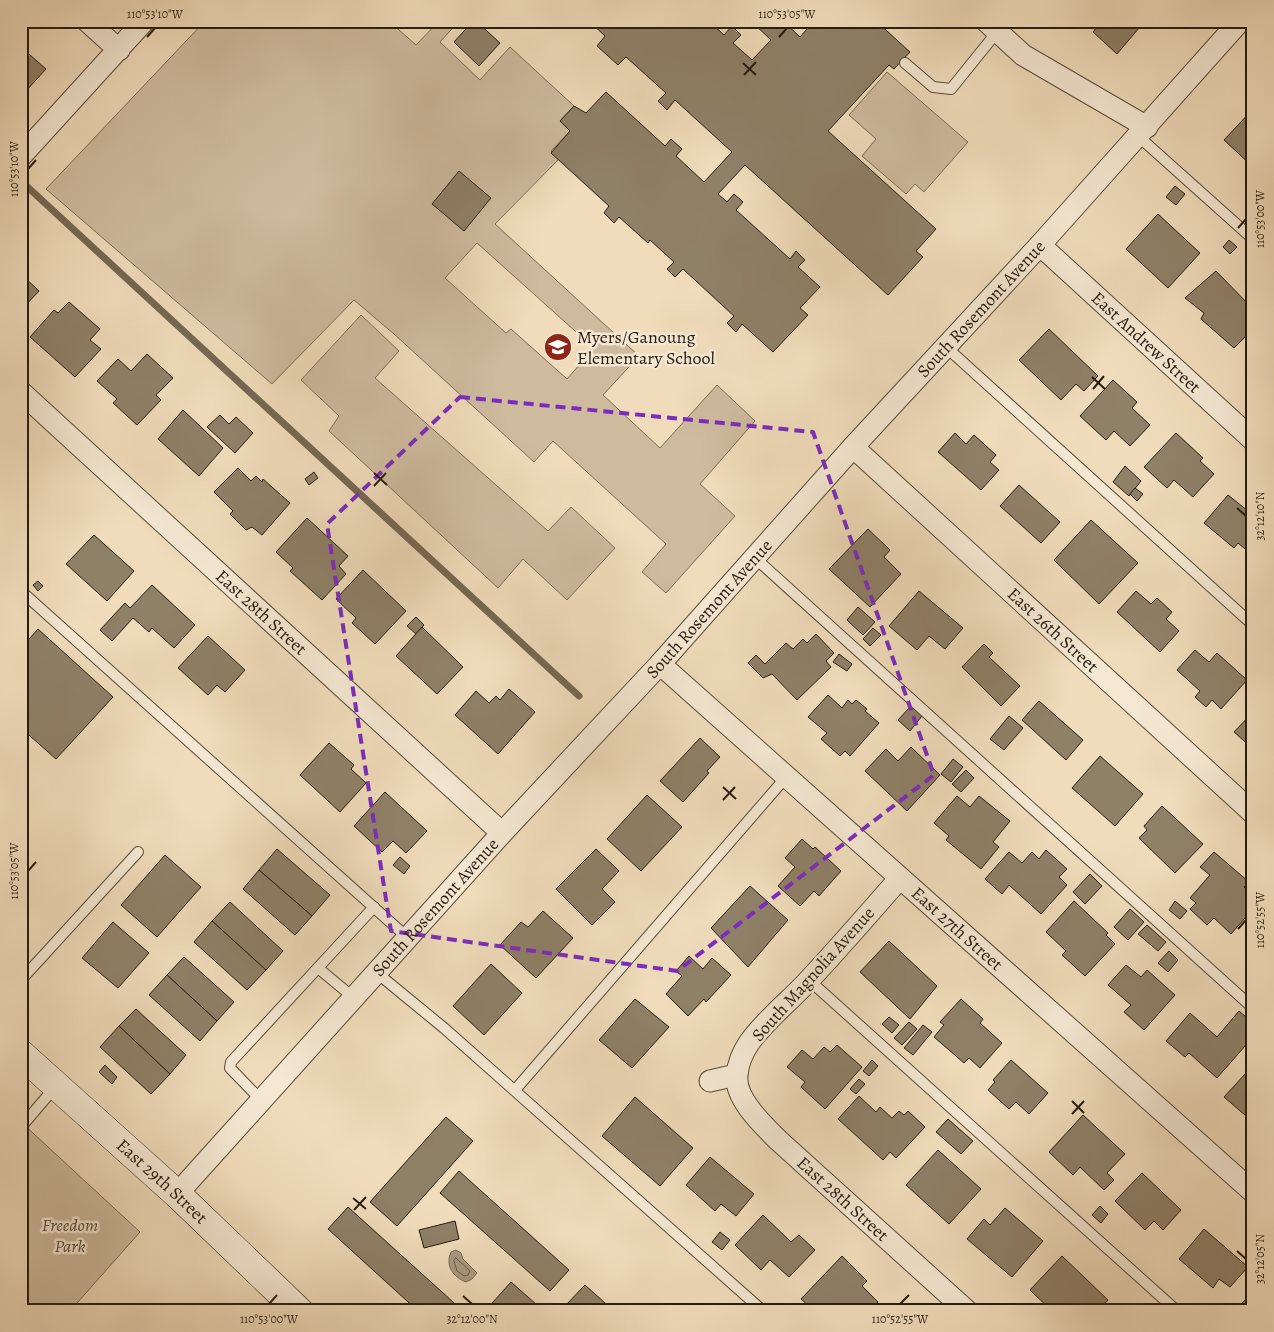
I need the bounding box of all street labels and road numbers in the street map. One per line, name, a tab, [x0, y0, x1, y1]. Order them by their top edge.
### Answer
street label: South Rosemont Avenue	[911, 235, 1051, 382]
street label: East Andrew Street	[1086, 286, 1206, 399]
street label: South Rosemont Avenue	[641, 534, 778, 684]
street label: East 28th Street	[210, 564, 312, 660]
street label: East 26th Street	[1002, 582, 1104, 678]
street label: South Rosemont Avenue	[367, 833, 504, 982]
street label: East 27th Street	[906, 881, 1008, 976]
street label: South Magnolia Avenue	[746, 902, 880, 1046]
street label: East 29th Street	[111, 1133, 213, 1229]
street label: East 28th Street	[792, 1151, 894, 1247]

